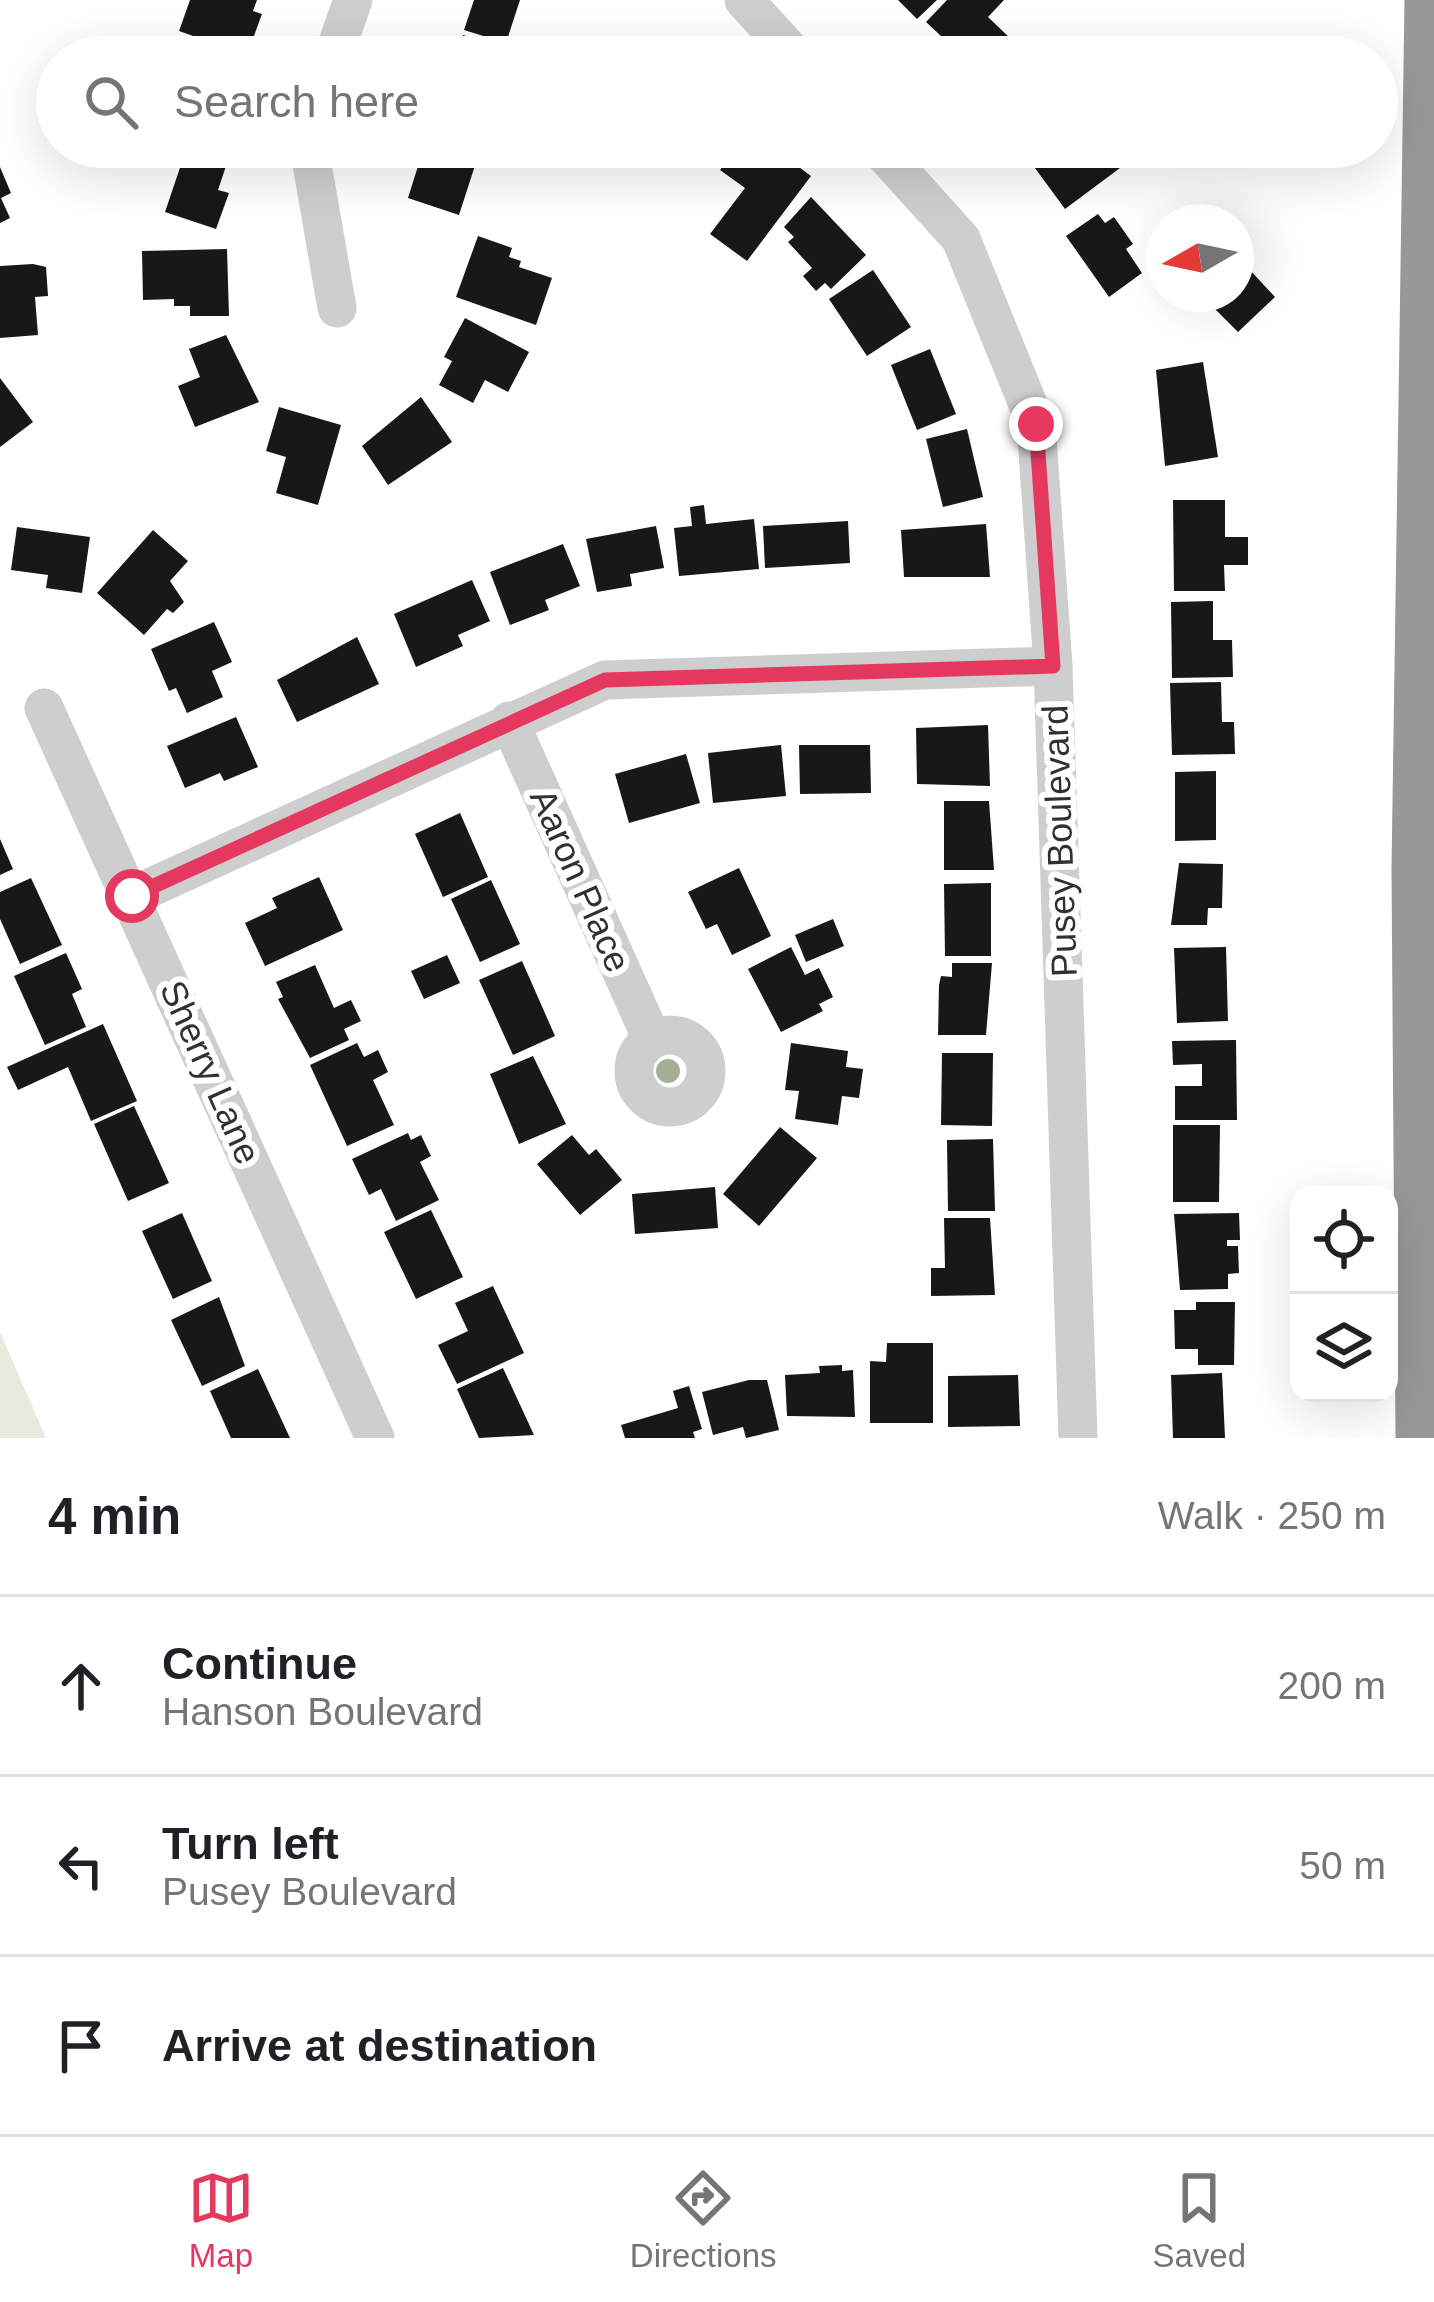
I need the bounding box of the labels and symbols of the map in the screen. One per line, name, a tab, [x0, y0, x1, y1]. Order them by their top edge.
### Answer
north arrow	[1146, 204, 1254, 312]
route end	[1009, 397, 1063, 451]
street label: Pusey Boulevard	[1034, 704, 1085, 978]
street label: Aaron Place	[522, 782, 639, 978]
route start	[105, 869, 159, 923]
street label: Sherry Lane	[152, 974, 269, 1170]

